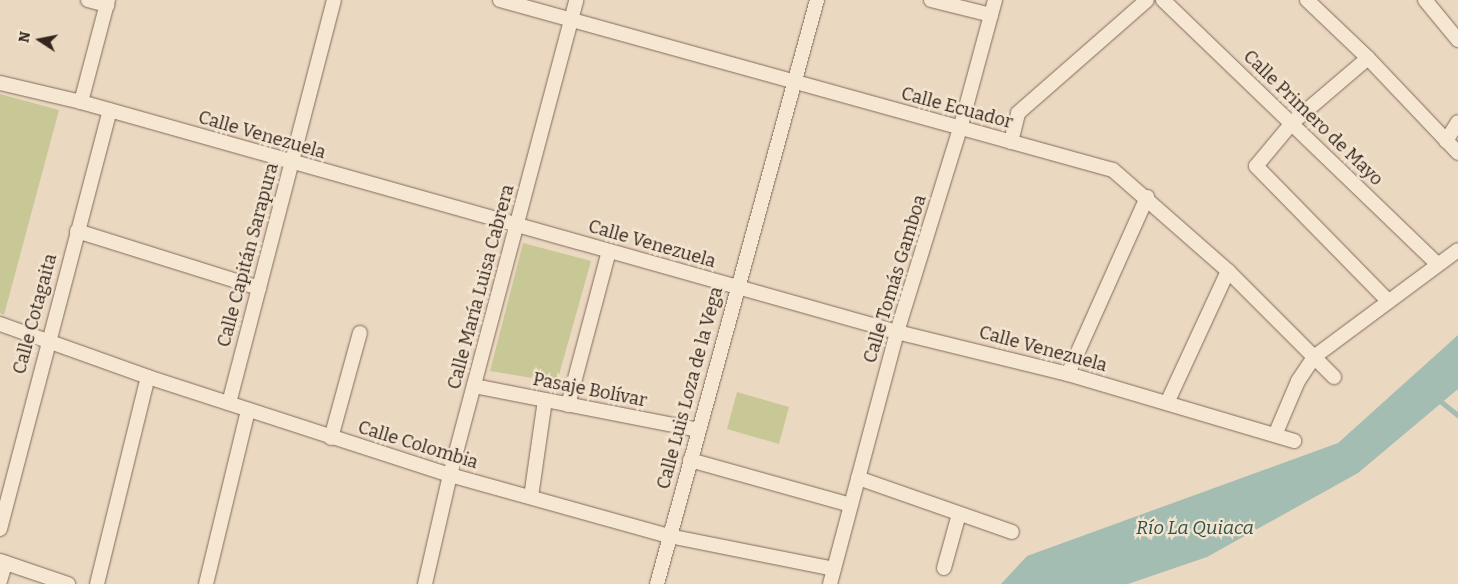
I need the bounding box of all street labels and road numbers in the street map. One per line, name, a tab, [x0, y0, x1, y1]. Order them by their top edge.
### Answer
street label: Calle Primero de Mayo	[1239, 46, 1387, 190]
street label: Calle Ecuador	[899, 83, 1015, 133]
street label: Calle Venezuela	[196, 106, 328, 164]
street label: Calle Capitán Sarapura	[213, 161, 283, 349]
street label: Calle María Luisa Cabrera	[443, 182, 519, 392]
street label: Calle Tomás Gamboa	[859, 192, 931, 366]
street label: Calle Venezuela	[586, 215, 718, 273]
street label: Calle Cotagaita	[9, 251, 61, 377]
street label: Calle Luis Loza de la Vega	[653, 284, 727, 492]
street label: Calle Venezuela	[977, 322, 1109, 376]
street label: Pasaje Bolívar	[531, 368, 649, 412]
street label: Calle Colombia	[355, 416, 481, 474]

